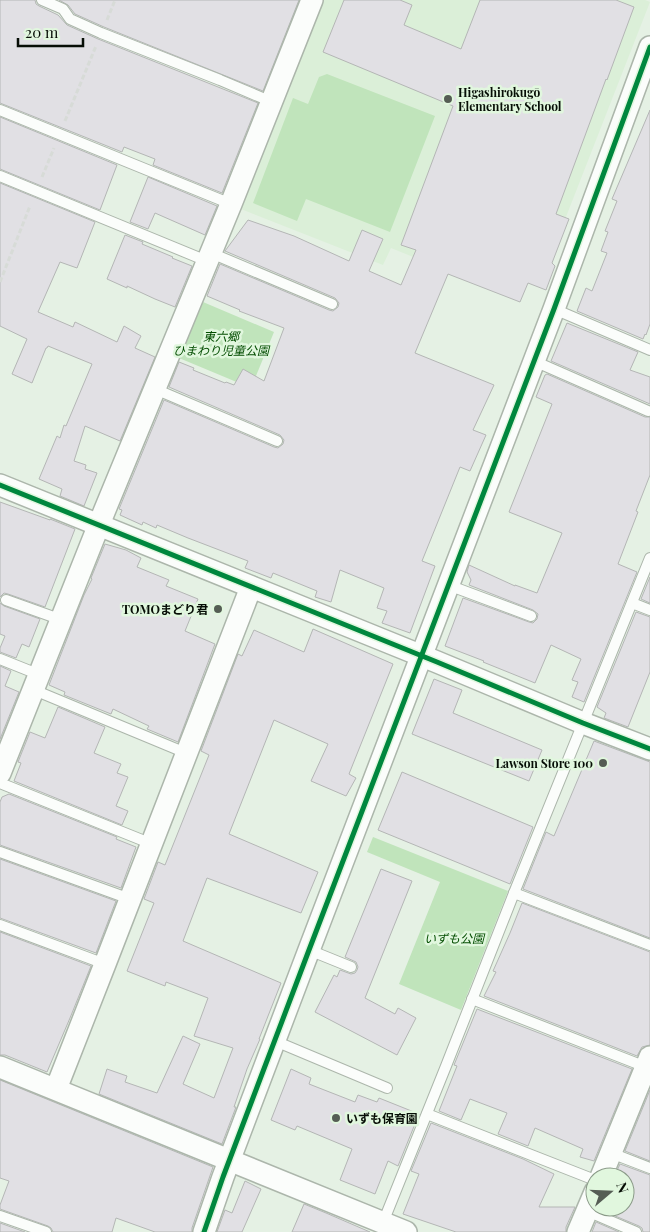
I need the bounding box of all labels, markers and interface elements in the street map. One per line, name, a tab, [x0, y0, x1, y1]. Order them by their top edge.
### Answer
scale bar	[18, 15, 82, 47]
text: 20 m	[25, 22, 59, 42]
place label: Higashirokugō Elementary School	[458, 84, 562, 114]
marker: Higashirokugō Elementary School	[442, 93, 454, 105]
park label: 東六郷 ひまわり児童公園	[173, 328, 271, 358]
place label: TOMOまどり君	[122, 601, 208, 617]
marker: TOMOまどり君	[212, 603, 224, 615]
place label: Lawson Store 100	[495, 755, 593, 771]
marker: Lawson Store 100	[597, 757, 609, 769]
park label: いずも公園	[424, 930, 486, 946]
place label: いずも保育園	[346, 1110, 418, 1126]
marker: いずも保育園	[330, 1112, 342, 1124]
north arrow	[585, 1167, 635, 1217]
text: N	[612, 1180, 633, 1195]

